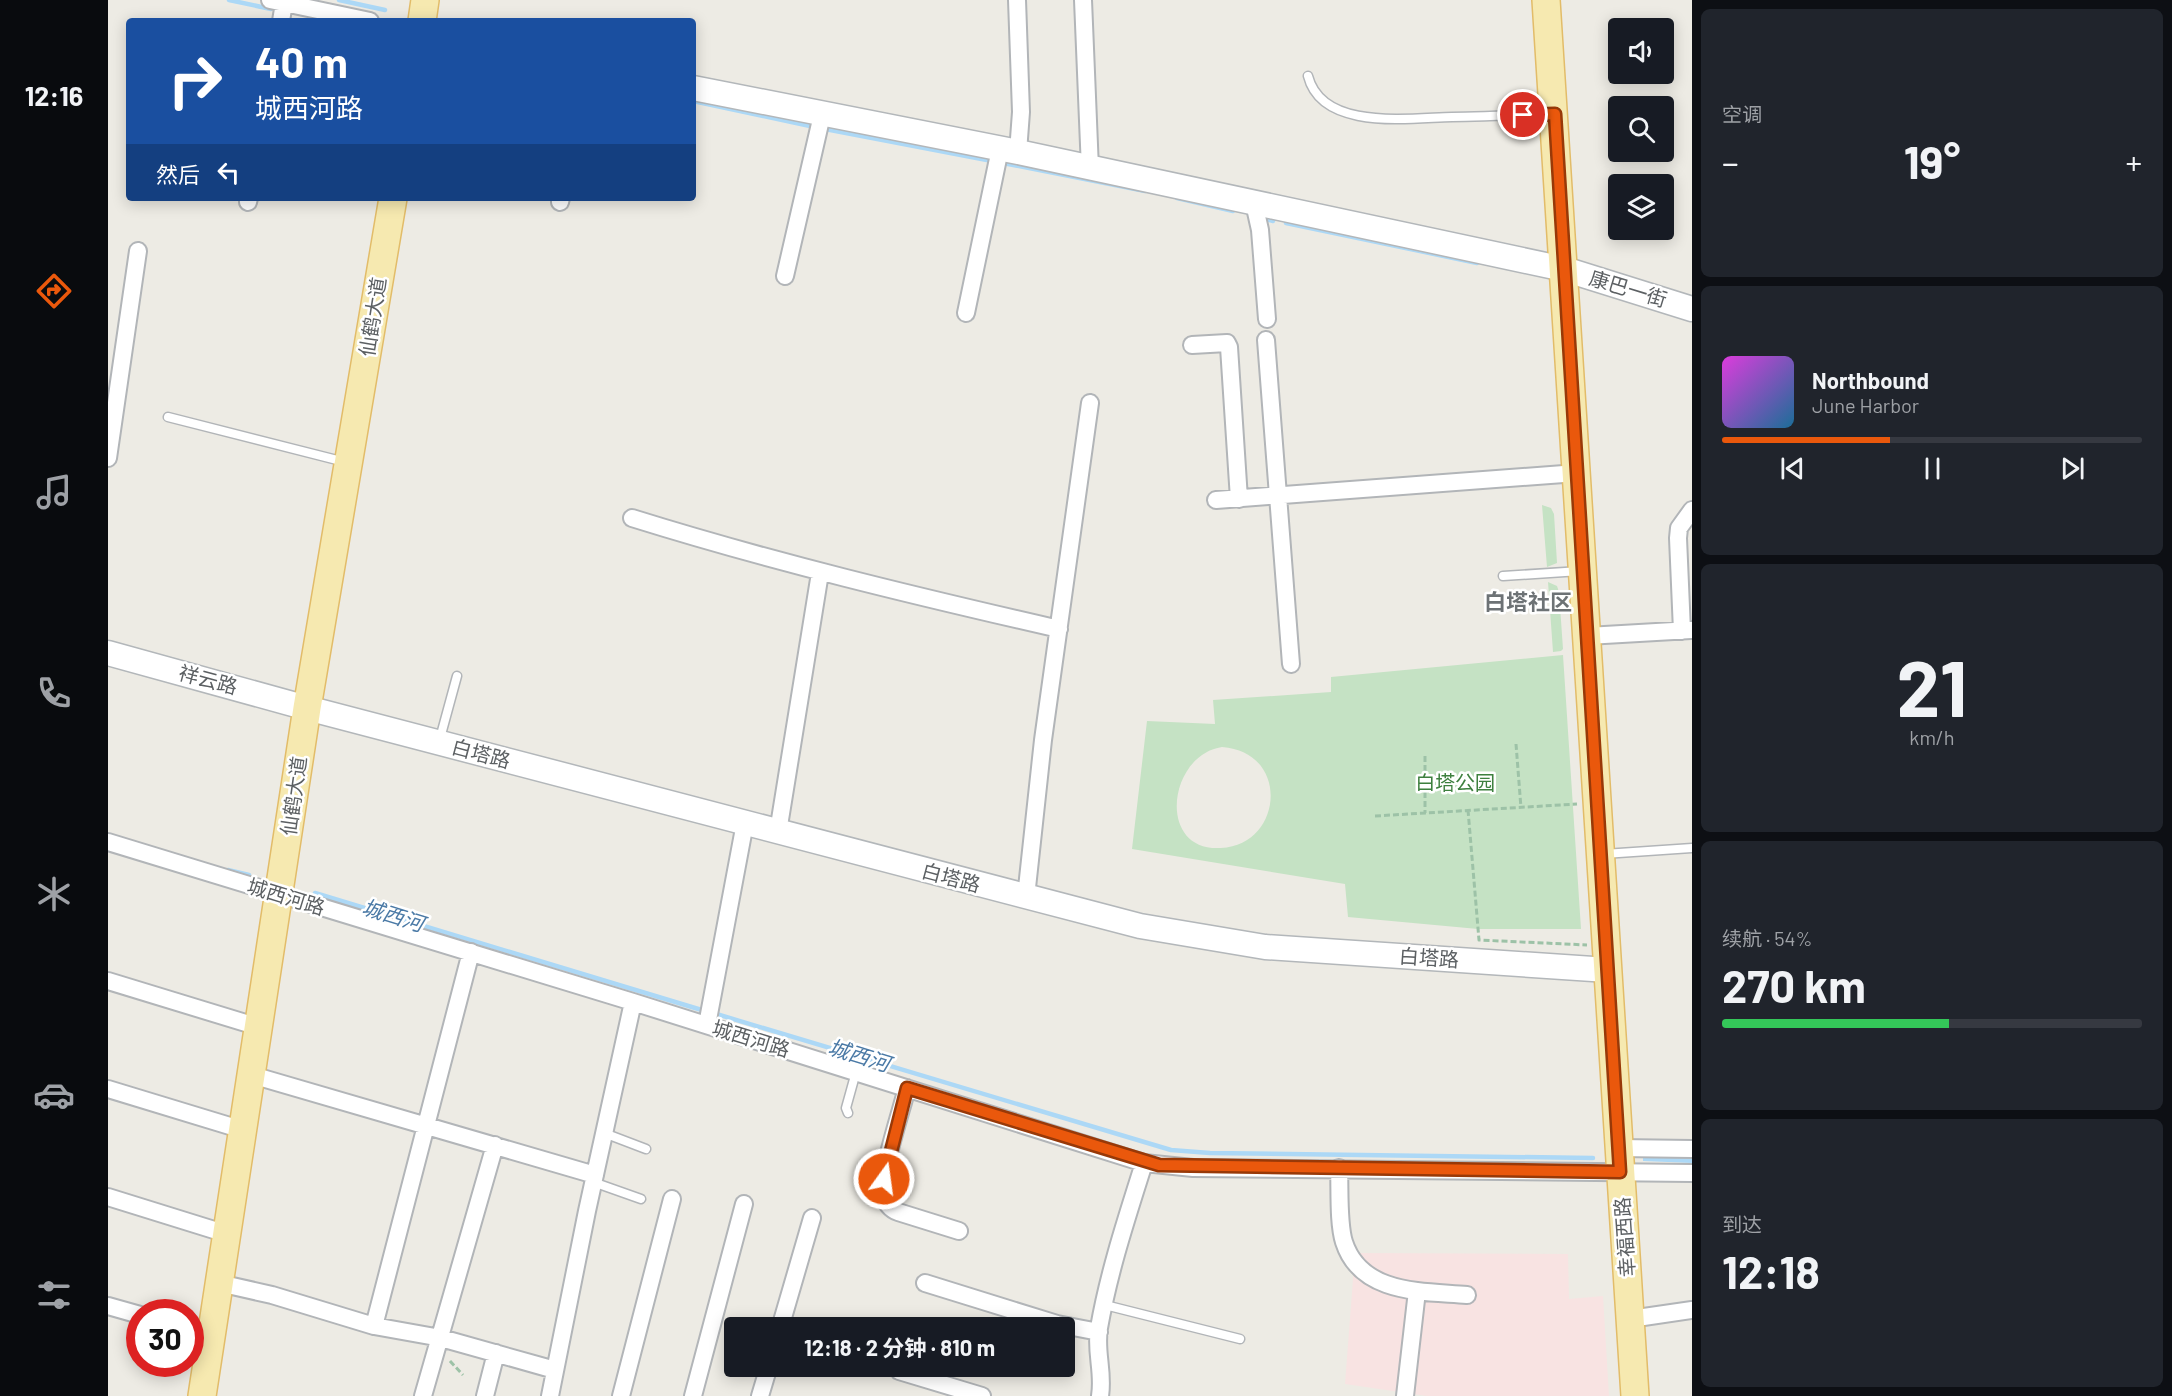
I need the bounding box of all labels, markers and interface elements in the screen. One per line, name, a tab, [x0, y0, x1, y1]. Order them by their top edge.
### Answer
map controls	[1608, 18, 1674, 240]
button: sound	[1608, 18, 1674, 84]
text: 40 m	[255, 36, 348, 86]
icon: right	[156, 42, 234, 120]
text: 12:16	[25, 79, 83, 111]
pin	[1497, 89, 1548, 140]
text: 城西河路	[255, 91, 363, 123]
button: search	[1608, 96, 1674, 162]
icon: arrive	[1506, 98, 1539, 131]
text: 空调	[1722, 102, 1762, 126]
text: 19°	[1904, 134, 1960, 188]
text: −	[1722, 142, 1739, 182]
text: +	[2126, 142, 2142, 182]
icon: left	[212, 156, 245, 189]
text: 然后	[156, 161, 200, 187]
button: layers	[1608, 174, 1674, 240]
street label: 康巴一街	[1587, 265, 1670, 311]
icon: directions	[33, 270, 75, 312]
street label: 仙鹤大道	[354, 275, 390, 358]
text: Northbound	[1812, 367, 1929, 393]
text: June Harbor	[1812, 393, 1919, 417]
icon: previous	[1776, 452, 1809, 485]
icon: pause	[1916, 452, 1949, 485]
icon: next	[2056, 452, 2089, 485]
icon: music	[33, 471, 75, 513]
district label: 白塔社区	[1484, 588, 1572, 614]
text: 21	[1897, 639, 1967, 733]
street label: 祥云路	[176, 660, 240, 698]
icon: phone	[33, 672, 75, 714]
text: km/h	[1909, 725, 1955, 749]
street label: 白塔路	[449, 734, 513, 772]
street label: 仙鹤大道	[276, 755, 310, 837]
park label: 白塔公园	[1415, 770, 1495, 794]
street label: 白塔路	[919, 858, 983, 896]
icon: climate	[33, 873, 75, 915]
street label: 城西河路	[245, 873, 328, 919]
water label: 城西河	[360, 893, 431, 937]
text: 续航 · 54%	[1722, 926, 1812, 950]
street label: 白塔路	[1398, 943, 1460, 971]
text: 270 km	[1722, 958, 1866, 1012]
street label: 城西河路	[710, 1015, 793, 1061]
water label: 城西河	[826, 1033, 897, 1077]
icon: car	[33, 1074, 75, 1116]
position arrow	[852, 1147, 916, 1211]
street label: 幸福西路	[1609, 1196, 1639, 1278]
text: 到达	[1722, 1212, 1762, 1236]
text: 12:18	[1722, 1244, 1820, 1298]
icon: filters	[33, 1274, 75, 1316]
speed limit sign: 30	[126, 1299, 204, 1377]
text: 12:18 · 2 分钟 · 810 m	[804, 1334, 995, 1360]

